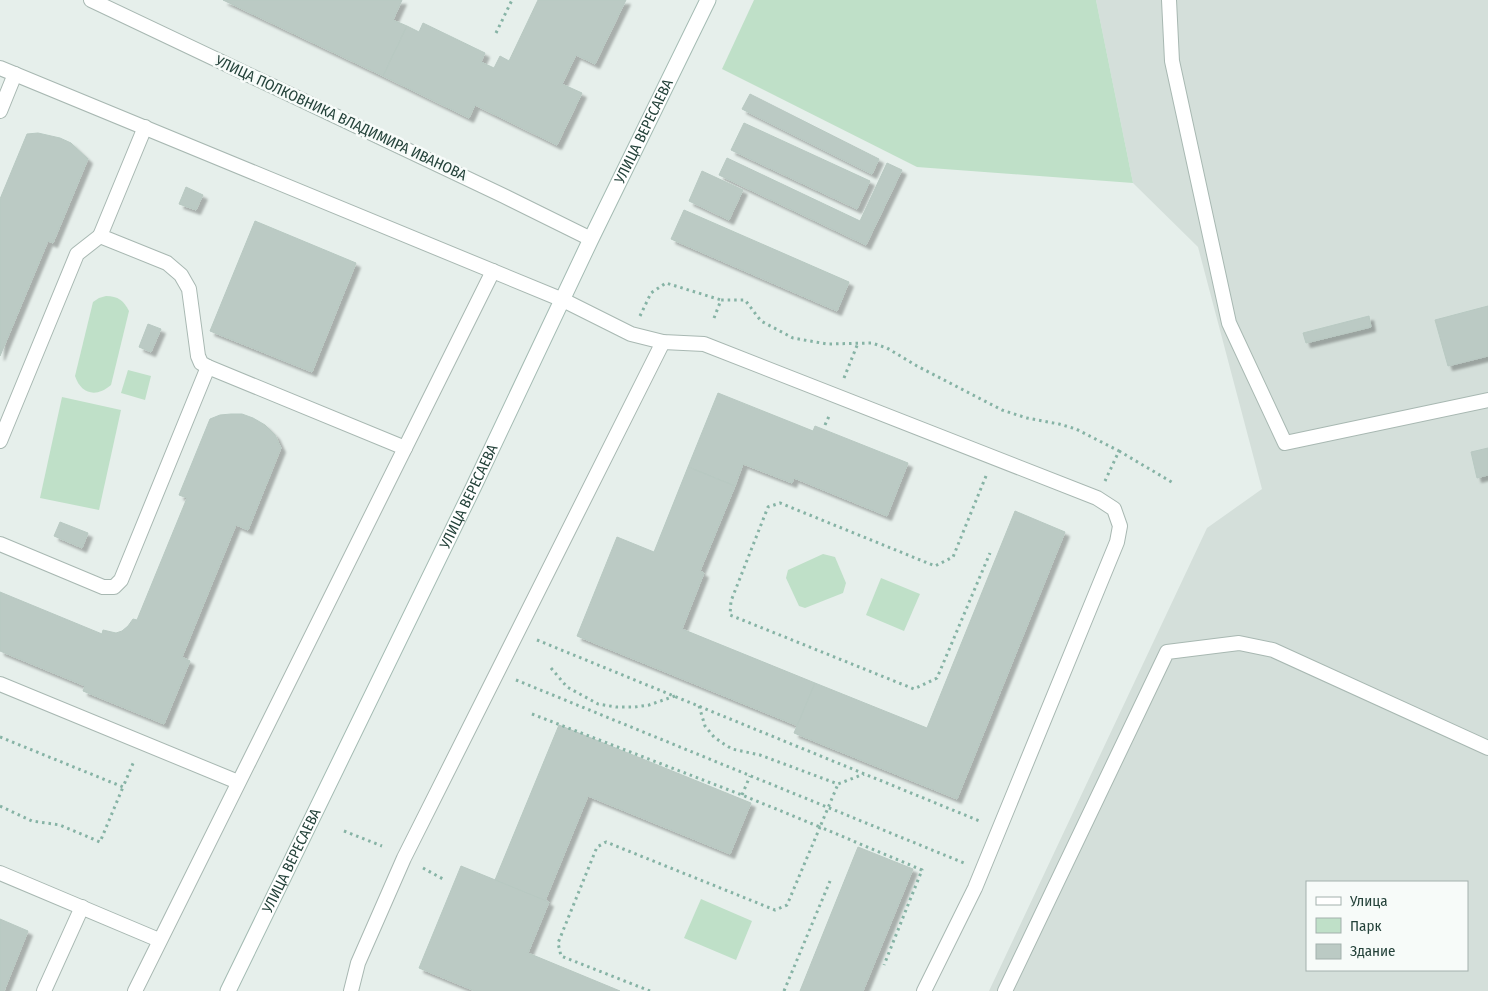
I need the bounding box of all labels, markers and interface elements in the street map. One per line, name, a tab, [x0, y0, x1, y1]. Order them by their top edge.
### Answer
street label: УЛИЦА ПОЛКОВНИКА ВЛАДИМИРА ИВАНОВА	[211, 51, 470, 184]
street label: УЛИЦА ВЕРЕСАЕВА	[610, 76, 677, 187]
street label: УЛИЦА ВЕРЕСАЕВА	[435, 441, 502, 553]
street label: УЛИЦА ВЕРЕСАЕВА	[258, 805, 325, 917]
legend	[1306, 881, 1468, 971]
text: Улица	[1349, 892, 1388, 910]
text: Парк	[1350, 917, 1381, 935]
text: Здание	[1350, 942, 1396, 960]

